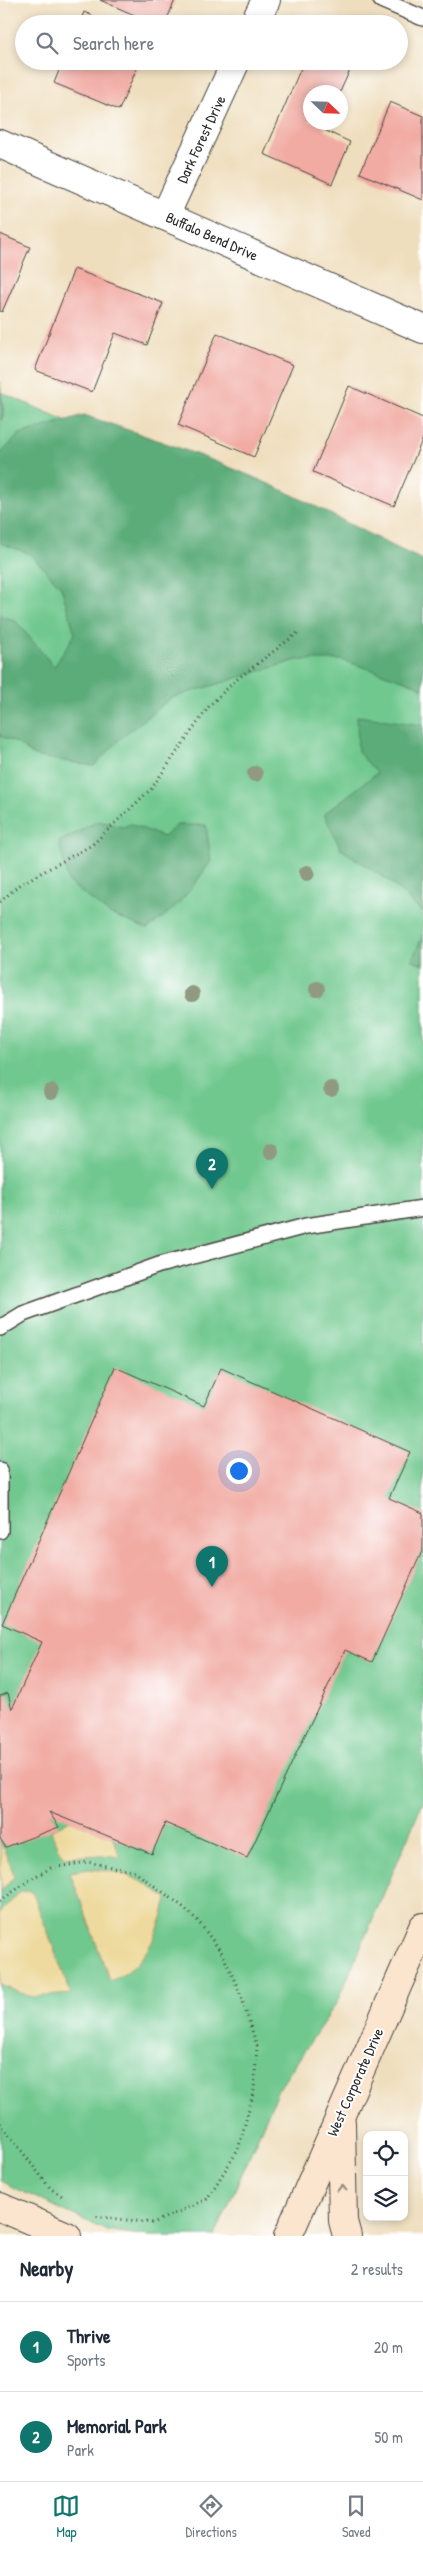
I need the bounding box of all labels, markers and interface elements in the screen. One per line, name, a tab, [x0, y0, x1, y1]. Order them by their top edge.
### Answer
search box	[15, 15, 408, 70]
icon: search	[33, 29, 61, 57]
text: Search here	[73, 30, 154, 56]
north arrow	[303, 85, 348, 130]
street label: Dark Forest Drive	[172, 92, 230, 186]
street label: Buffalo Bend Drive	[163, 206, 261, 266]
pin: 2	[196, 1148, 228, 1189]
your location	[226, 1458, 252, 1484]
pin: 1	[196, 1546, 228, 1587]
street label: West Corporate Drive	[322, 2024, 388, 2140]
map controls	[363, 2131, 408, 2221]
button: locate	[363, 2131, 408, 2176]
button: layers	[363, 2176, 408, 2221]
one-way arrow	[337, 2183, 347, 2191]
text: Nearby	[20, 2254, 73, 2283]
text: 2 results	[351, 2258, 403, 2280]
text: Thrive	[67, 2323, 111, 2349]
text: 1	[33, 2336, 39, 2358]
text: 20 m	[374, 2336, 403, 2358]
text: Sports	[67, 2349, 105, 2371]
text: Memorial Park	[67, 2413, 167, 2439]
text: 2	[32, 2426, 40, 2448]
text: 50 m	[375, 2426, 403, 2448]
text: Park	[67, 2439, 94, 2461]
tab: Map	[52, 2492, 80, 2541]
tab: Directions	[185, 2492, 237, 2541]
tab: Saved	[342, 2492, 371, 2541]

